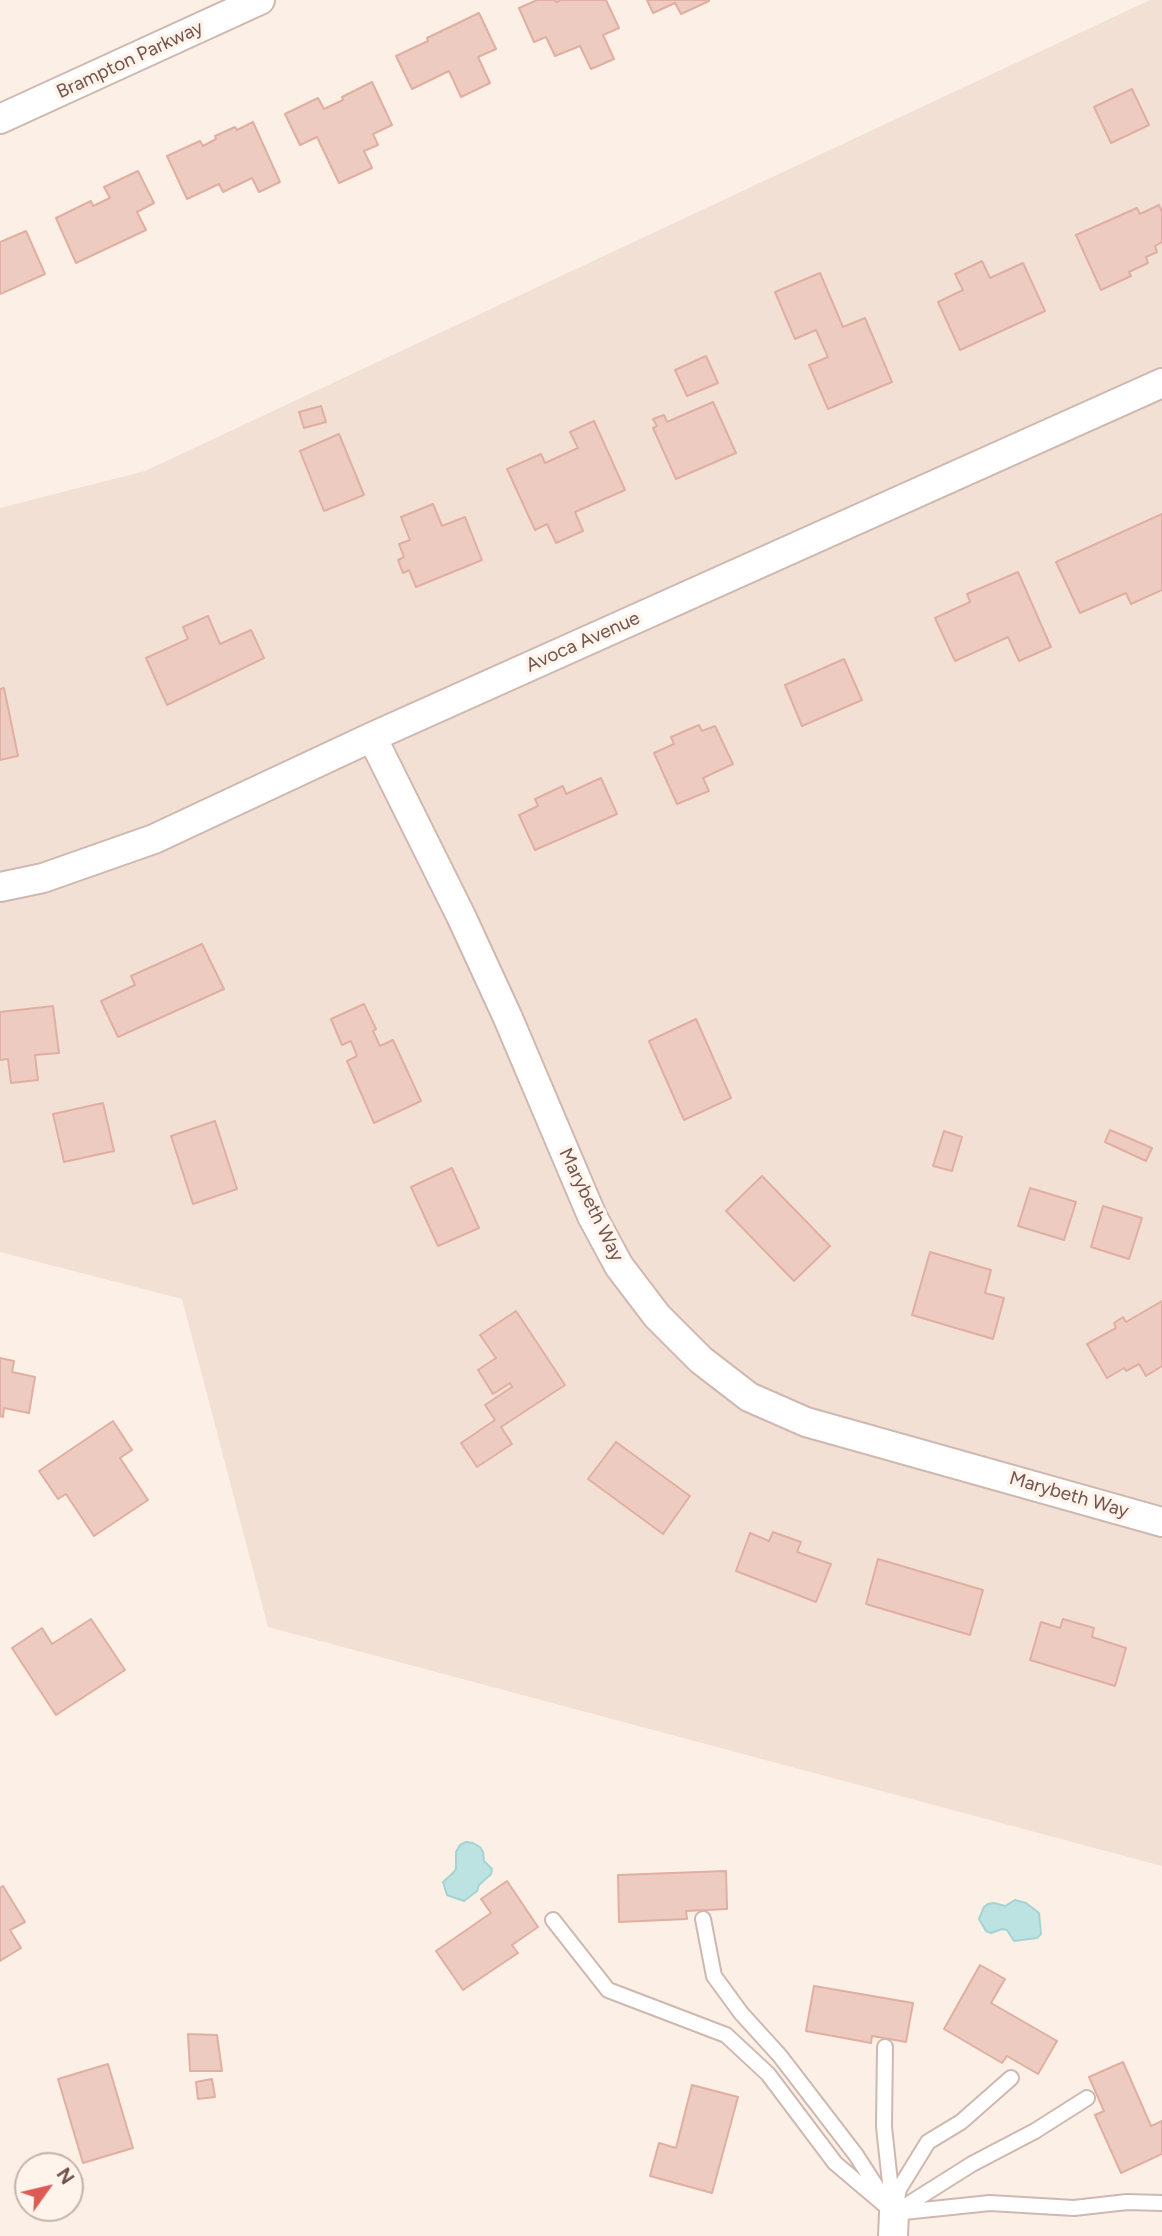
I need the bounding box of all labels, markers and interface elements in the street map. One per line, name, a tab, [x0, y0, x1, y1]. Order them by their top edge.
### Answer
street label: Brampton Parkway	[53, 16, 207, 104]
street label: Avoca Avenue	[523, 607, 643, 677]
street label: Marybeth Way	[554, 1145, 628, 1265]
street label: Marybeth Way	[1007, 1467, 1131, 1523]
north arrow	[14, 2152, 84, 2222]
text: N	[52, 2164, 79, 2189]

